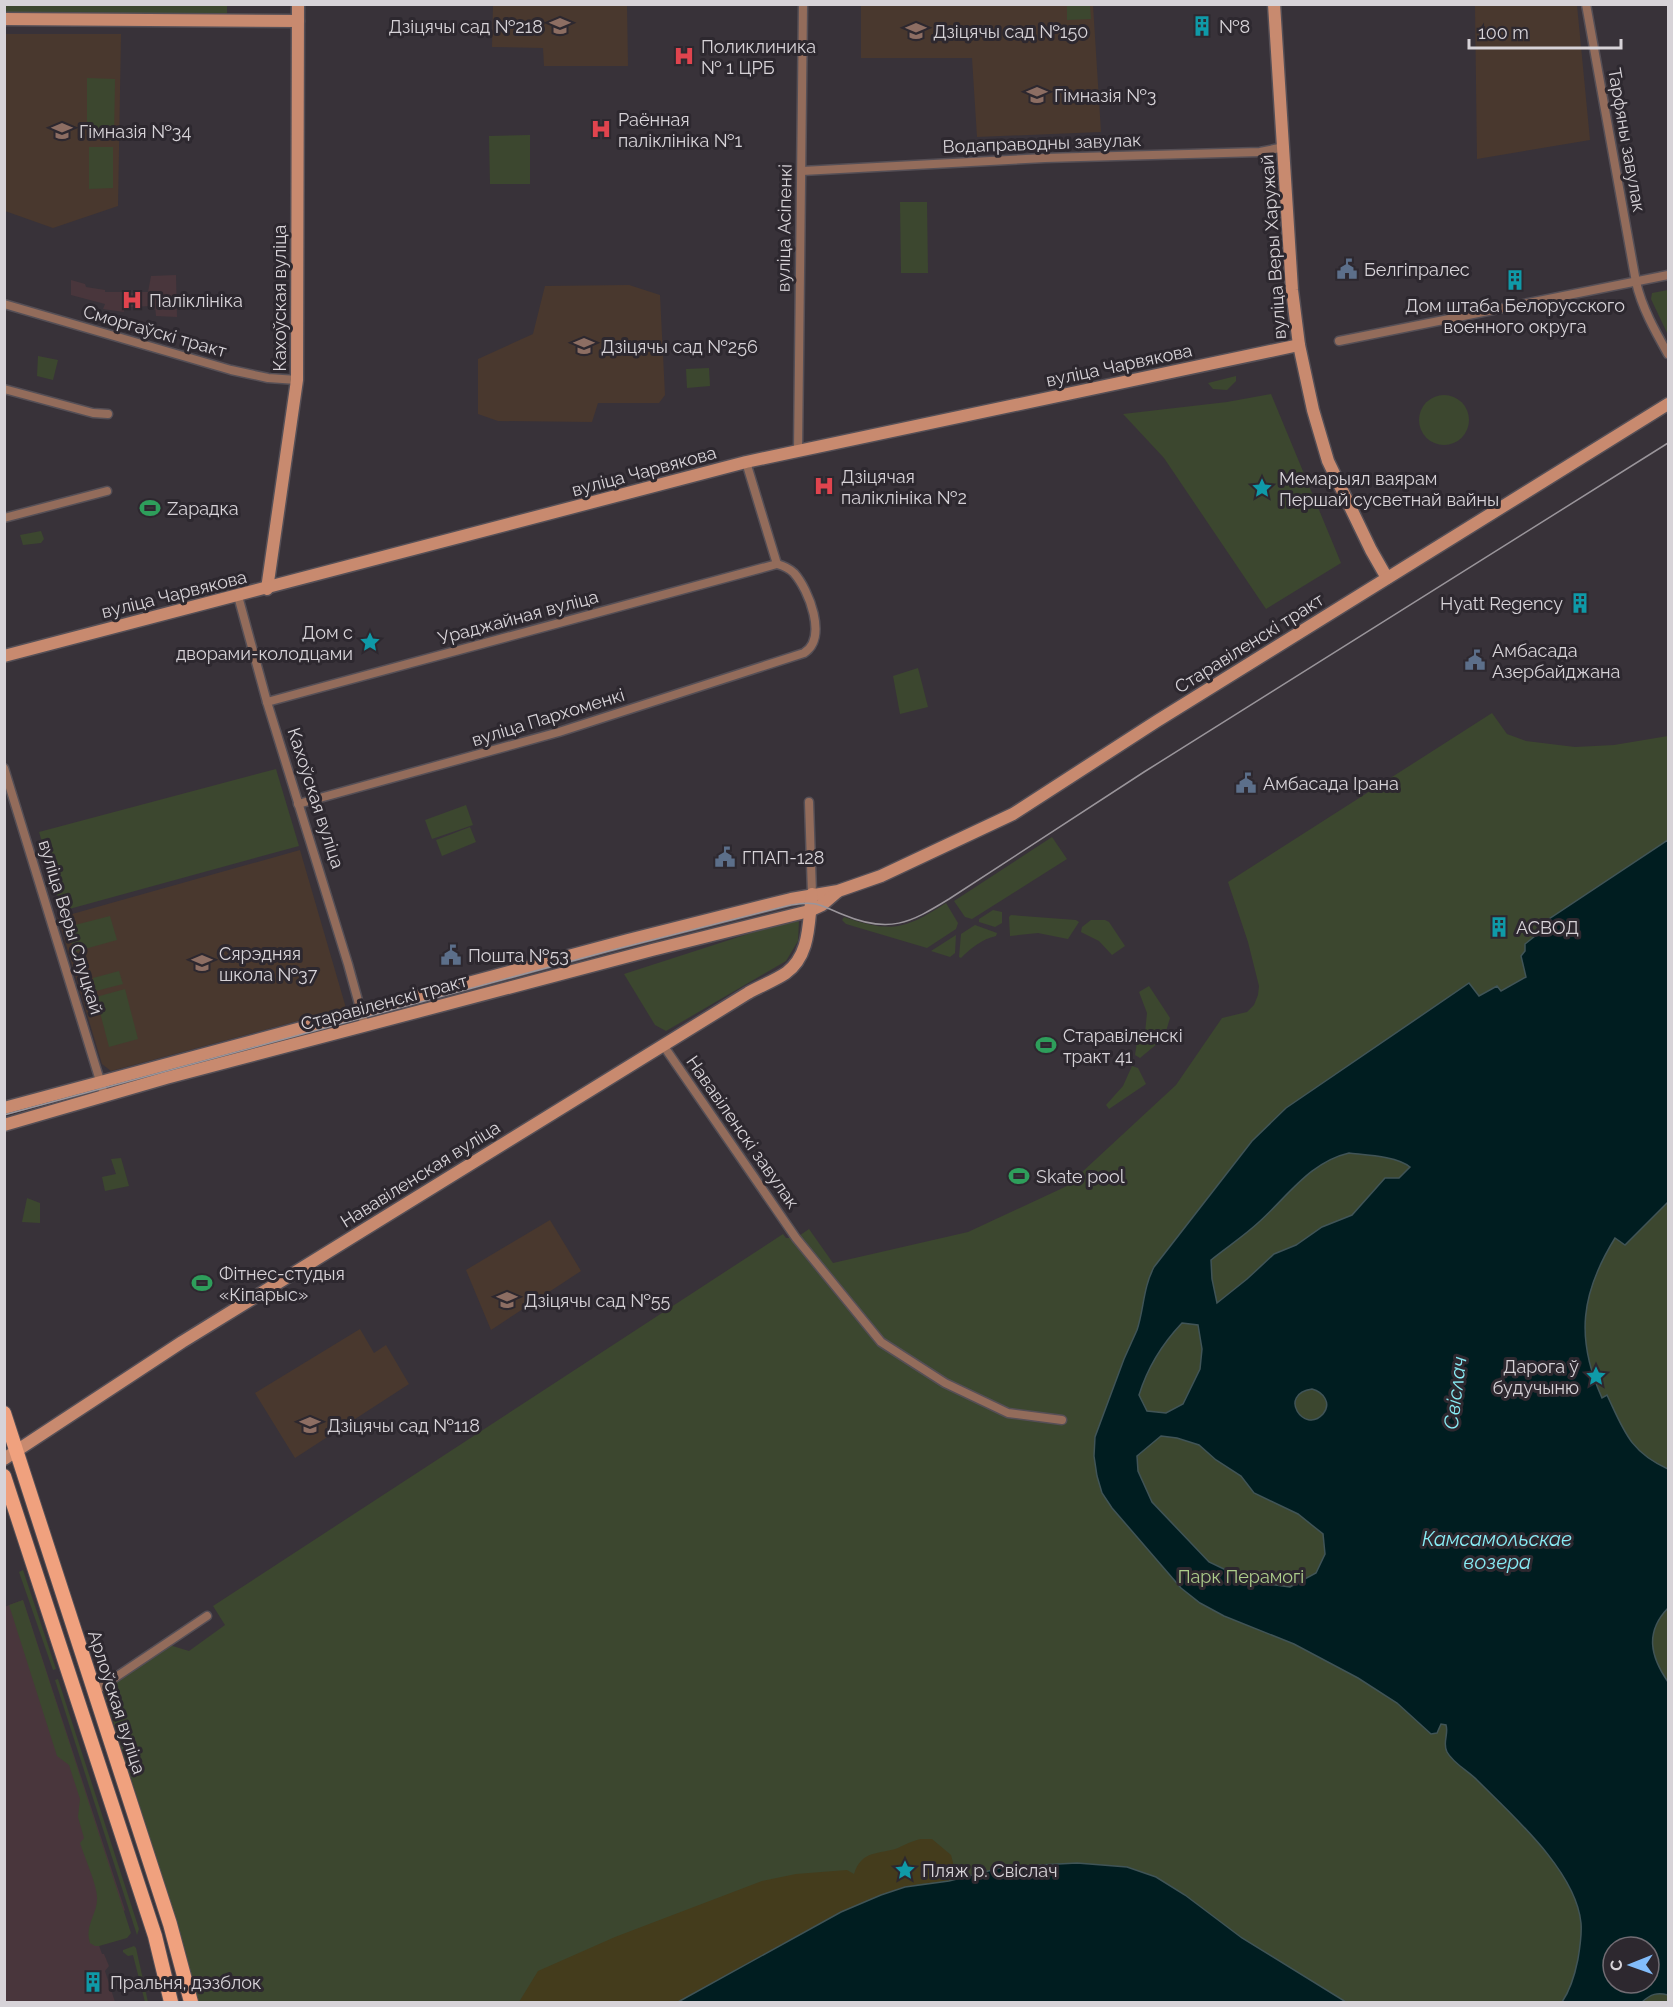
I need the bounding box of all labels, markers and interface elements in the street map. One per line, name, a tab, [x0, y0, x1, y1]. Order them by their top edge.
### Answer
scale bar	[1469, 12, 1620, 50]
school or university icon: Дзіцячы сад №218	[548, 14, 572, 38]
building icon: №8	[1190, 14, 1214, 38]
place label: Дзіцячы сад №218	[388, 16, 543, 37]
place label: №8	[1219, 16, 1250, 37]
school or university icon: Дзіцячы сад №150	[904, 19, 928, 43]
place label: Дзіцячы сад №150	[933, 21, 1088, 42]
text: 100 m	[1478, 22, 1529, 43]
place label: Поликлиника № 1 ЦРБ	[701, 36, 816, 78]
hospital icon: Поликлиника № 1 ЦРБ	[672, 44, 696, 68]
street label: Тарфяны завулак	[1604, 66, 1650, 214]
school or university icon: Гімназія №3	[1025, 83, 1049, 107]
place label: Гімназія №3	[1054, 85, 1156, 106]
place label: Раённая паліклініка №1	[618, 109, 742, 151]
hospital icon: Раённая паліклініка №1	[589, 117, 613, 141]
school or university icon: Гімназія №34	[50, 119, 74, 143]
place label: Гімназія №34	[79, 121, 191, 142]
street label: Водаправодны завулак	[942, 129, 1142, 157]
street label: вуліца Веры Харужай	[1256, 154, 1290, 340]
street label: вуліца Асіпенкі	[772, 164, 796, 292]
street label: Кахоўская вуліца	[269, 225, 290, 371]
public building icon: Белгіпралес	[1335, 257, 1359, 281]
place label: Белгіпралес	[1364, 259, 1470, 280]
building icon: Дом штаба Белорусского военного округа	[1503, 268, 1527, 292]
hospital icon: Паліклініка	[120, 288, 144, 312]
place label: Паліклініка	[149, 290, 243, 311]
place label: Дом штаба Белорусского военного округа	[1405, 295, 1625, 337]
street label: Сморгаўскі тракт	[81, 300, 230, 362]
school or university icon: Дзіцячы сад №256	[572, 334, 596, 358]
place label: Дзіцячы сад №256	[601, 336, 758, 357]
street label: вуліца Чарвякова	[1044, 339, 1194, 391]
street label: вуліца Чарвякова	[569, 442, 719, 500]
place label: Дзіцячая паліклініка №2	[841, 466, 967, 508]
place label: Мемарыял ваярам Першай сусветнай вайны	[1279, 468, 1499, 510]
hospital icon: Дзіцячая паліклініка №2	[812, 474, 836, 498]
place icon: Мемарыял ваярам Першай сусветнай вайны	[1250, 476, 1274, 500]
sports icon: Zарадка	[138, 496, 162, 520]
place label: Zарадка	[167, 498, 239, 519]
street label: вуліца Чарвякова	[99, 566, 249, 622]
street label: Ураджайная вуліца	[436, 585, 600, 649]
street label: Старавіленскі тракт	[1171, 588, 1328, 697]
building icon: Hyatt Regency	[1568, 591, 1592, 615]
place label: Hyatt Regency	[1440, 593, 1563, 614]
place label: Дом с дворами-колодцами	[176, 622, 353, 664]
place icon: Дом с дворами-колодцами	[358, 630, 382, 654]
place label: Амбасада Азербайджана	[1492, 640, 1620, 682]
public building icon: Амбасада Азербайджана	[1463, 648, 1487, 672]
street label: вуліца Пархоменкі	[469, 684, 627, 750]
street label: Кахоўская вуліца	[283, 725, 349, 871]
public building icon: Амбасада Ірана	[1234, 771, 1258, 795]
place label: Амбасада Ірана	[1263, 773, 1399, 794]
street label: вуліца Веры Слуцкай	[34, 837, 108, 1017]
public building icon: ГПАП-128	[713, 845, 737, 869]
place label: ГПАП-128	[742, 847, 824, 868]
building icon: АСВОД	[1487, 915, 1511, 939]
place label: АСВОД	[1516, 917, 1579, 938]
place label: Сярэдняя школа №37	[219, 943, 318, 985]
public building icon: Пошта №53	[439, 943, 463, 967]
place label: Пошта №53	[468, 945, 569, 966]
school or university icon: Сярэдняя школа №37	[190, 951, 214, 975]
street label: Старавіленскі тракт	[298, 970, 470, 1034]
place label: Старавіленскі тракт 41	[1063, 1025, 1183, 1067]
sports icon: Старавіленскі тракт 41	[1034, 1033, 1058, 1057]
street label: Нававіленскі завулак	[682, 1051, 804, 1213]
street label: Нававіленская вуліца	[336, 1116, 504, 1232]
sports icon: Skate pool	[1007, 1164, 1031, 1188]
place label: Skate pool	[1036, 1166, 1125, 1187]
place label: Фітнес-студыя «Кіпарыс»	[219, 1263, 345, 1305]
sports icon: Фітнес-студыя «Кіпарыс»	[190, 1271, 214, 1295]
school or university icon: Дзіцячы сад №55	[495, 1288, 519, 1312]
place label: Дзіцячы сад №55	[524, 1290, 671, 1311]
water label: Свіслач	[1439, 1355, 1471, 1431]
place label: Дарога ў будучыню	[1492, 1356, 1579, 1398]
place icon: Дарога ў будучыню	[1584, 1364, 1608, 1388]
school or university icon: Дзіцячы сад №118	[298, 1413, 322, 1437]
place label: Дзіцячы сад №118	[327, 1415, 480, 1436]
water label: Камсамольскае возера	[1422, 1527, 1572, 1574]
park label: Парк Перамогі	[1178, 1566, 1304, 1587]
street label: Арлоўская вуліца	[84, 1627, 150, 1777]
place icon: Пляж р. Свіслач	[893, 1858, 917, 1882]
place label: Пляж р. Свіслач	[922, 1860, 1057, 1881]
north arrow	[1601, 1935, 1661, 1995]
text: С	[1607, 1960, 1626, 1971]
building icon: Пральня, дэзблок	[81, 1970, 105, 1994]
place label: Пральня, дэзблок	[110, 1972, 261, 1993]

